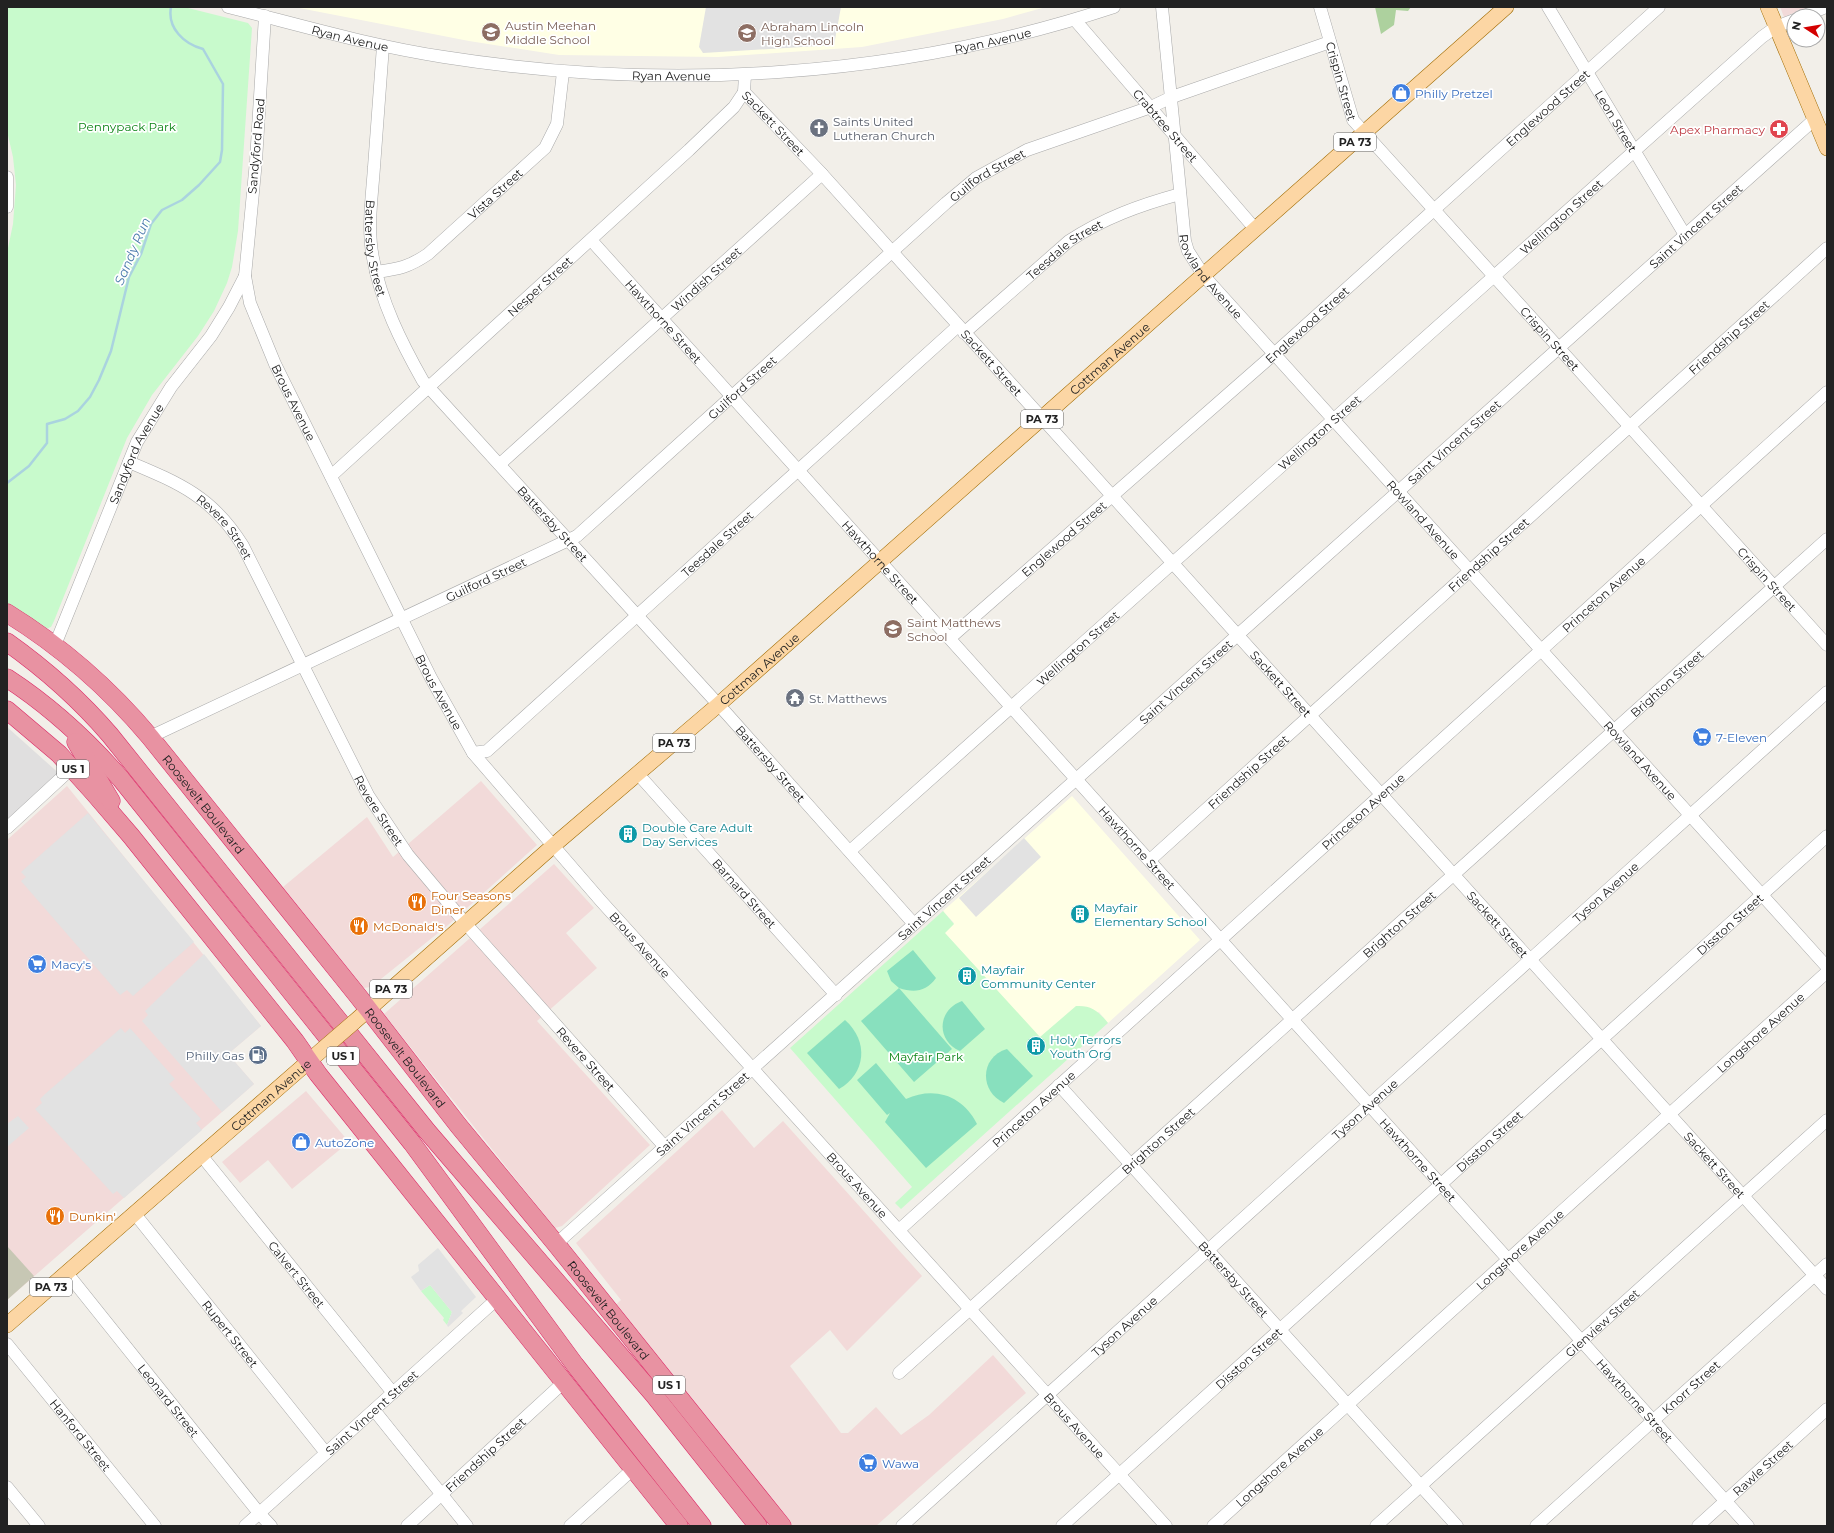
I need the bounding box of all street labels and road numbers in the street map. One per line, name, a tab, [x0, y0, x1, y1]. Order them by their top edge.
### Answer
street label: Ryan Avenue	[310, 21, 390, 54]
street label: Ryan Avenue	[953, 24, 1033, 56]
street label: Crispin Street	[1323, 40, 1360, 122]
street label: Englewood Street	[1502, 66, 1593, 149]
street label: Ryan Avenue	[632, 67, 711, 83]
street label: Crabtree Street	[1130, 86, 1201, 165]
street label: Sackett Street	[739, 87, 808, 159]
street label: Leon Street	[1592, 87, 1641, 155]
street label: Sandyford Road	[244, 98, 268, 194]
road number: PA 73	[1334, 133, 1376, 151]
street label: Guilford Street	[946, 145, 1028, 205]
street label: Vista Street	[464, 165, 525, 222]
street label: Wellington Street	[1517, 176, 1606, 257]
street label: Saint Vincent Street	[1646, 180, 1745, 271]
street label: Battersby Street	[363, 199, 390, 298]
street label: Teesdale Street	[1023, 216, 1105, 283]
street label: Rowland Avenue	[1177, 233, 1246, 322]
street label: Windish Street	[668, 243, 744, 314]
street label: Nesper Street	[504, 253, 575, 319]
street label: Hawthorne Street	[622, 276, 706, 366]
street label: Englewood Street	[1262, 283, 1352, 366]
street label: Friendship Street	[1685, 296, 1772, 377]
street label: Crispin Street	[1517, 303, 1583, 374]
street label: Cottman Avenue	[1066, 319, 1152, 398]
street label: Sackett Street	[958, 326, 1026, 399]
street label: Guilford Street	[704, 352, 779, 422]
street label: Brous Avenue	[269, 362, 319, 443]
street label: Wellington Street	[1275, 391, 1364, 473]
street label: Saint Vincent Street	[1404, 396, 1504, 487]
street label: Sandyford Avenue	[105, 401, 167, 506]
road number: PA 73	[1021, 410, 1063, 428]
street label: Rowland Avenue	[1384, 477, 1463, 562]
street label: Battersby Street	[515, 482, 592, 565]
street label: Revere Street	[194, 491, 256, 562]
street label: Englewood Street	[1018, 497, 1109, 580]
street label: Teesdale Street	[678, 507, 756, 580]
street label: Friendship Street	[1445, 514, 1532, 595]
street label: Hawthorne Street	[839, 517, 922, 607]
street label: Crispin Street	[1735, 544, 1800, 614]
street label: Guilford Street	[443, 553, 529, 604]
street label: Princeton Avenue	[1559, 553, 1648, 635]
street label: Wellington Street	[1033, 607, 1122, 689]
street label: Cottman Avenue	[716, 629, 802, 708]
street label: Saint Vincent Street	[1136, 636, 1235, 727]
street label: Brighton Street	[1627, 646, 1706, 720]
street label: Sackett Street	[1247, 647, 1315, 720]
street label: Brous Avenue	[413, 652, 466, 732]
street label: Rowland Avenue	[1601, 717, 1680, 803]
street label: Battersby Street	[733, 722, 809, 805]
street label: Friendship Street	[1204, 731, 1292, 812]
road number: PA 73	[653, 734, 695, 752]
street label: Roosevelt Boulevard	[160, 751, 248, 857]
road number: US 1	[57, 760, 89, 778]
street label: Princeton Avenue	[1318, 770, 1408, 853]
street label: Revere Street	[352, 772, 407, 848]
street label: Hawthorne Street	[1096, 802, 1179, 892]
street label: Saint Vincent Street	[894, 852, 994, 943]
street label: Barnard Street	[710, 855, 780, 931]
street label: Tyson Avenue	[1569, 858, 1641, 925]
street label: Brighton Street	[1359, 887, 1439, 961]
street label: Sackett Street	[1464, 888, 1532, 961]
street label: Disston Street	[1693, 890, 1766, 958]
street label: Brous Avenue	[607, 908, 674, 981]
road number: PA 73	[370, 980, 412, 998]
street label: Longshore Avenue	[1713, 989, 1807, 1076]
street label: Roosevelt Boulevard	[362, 1004, 449, 1111]
street label: Revere Street	[554, 1024, 619, 1094]
road number: US 1	[327, 1047, 359, 1065]
street label: Cottman Avenue	[227, 1056, 314, 1134]
street label: Princeton Avenue	[989, 1067, 1078, 1150]
street label: Saint Vincent Street	[652, 1068, 752, 1159]
street label: Tyson Avenue	[1329, 1075, 1401, 1142]
street label: Brighton Street	[1118, 1104, 1198, 1177]
street label: Disston Street	[1453, 1107, 1526, 1175]
street label: Hawthorne Street	[1377, 1115, 1460, 1205]
street label: Sackett Street	[1681, 1128, 1749, 1201]
street label: Brous Avenue	[824, 1149, 891, 1221]
street label: Longshore Avenue	[1473, 1206, 1567, 1293]
street label: Calvert Street	[266, 1238, 329, 1311]
street label: Battersby Street	[1196, 1238, 1272, 1320]
street label: Roosevelt Boulevard	[565, 1257, 653, 1362]
road number: PA 73	[30, 1278, 72, 1296]
street label: Glenview Street	[1562, 1285, 1642, 1360]
street label: Tyson Avenue	[1088, 1292, 1160, 1359]
street label: Rupert Street	[199, 1297, 262, 1370]
street label: Disston Street	[1212, 1324, 1285, 1392]
street label: Hawthorne Street	[1594, 1355, 1677, 1446]
street label: Knorr Street	[1658, 1357, 1723, 1417]
street label: Leonard Street	[135, 1361, 203, 1440]
street label: Saint Vincent Street	[322, 1366, 421, 1458]
road number: US 1	[653, 1376, 685, 1394]
street label: Brous Avenue	[1041, 1389, 1108, 1461]
street label: Hanford Street	[47, 1396, 115, 1474]
street label: Friendship Street	[442, 1414, 529, 1495]
street label: Longshore Avenue	[1232, 1423, 1326, 1510]
street label: Rawle Street	[1729, 1436, 1796, 1499]

